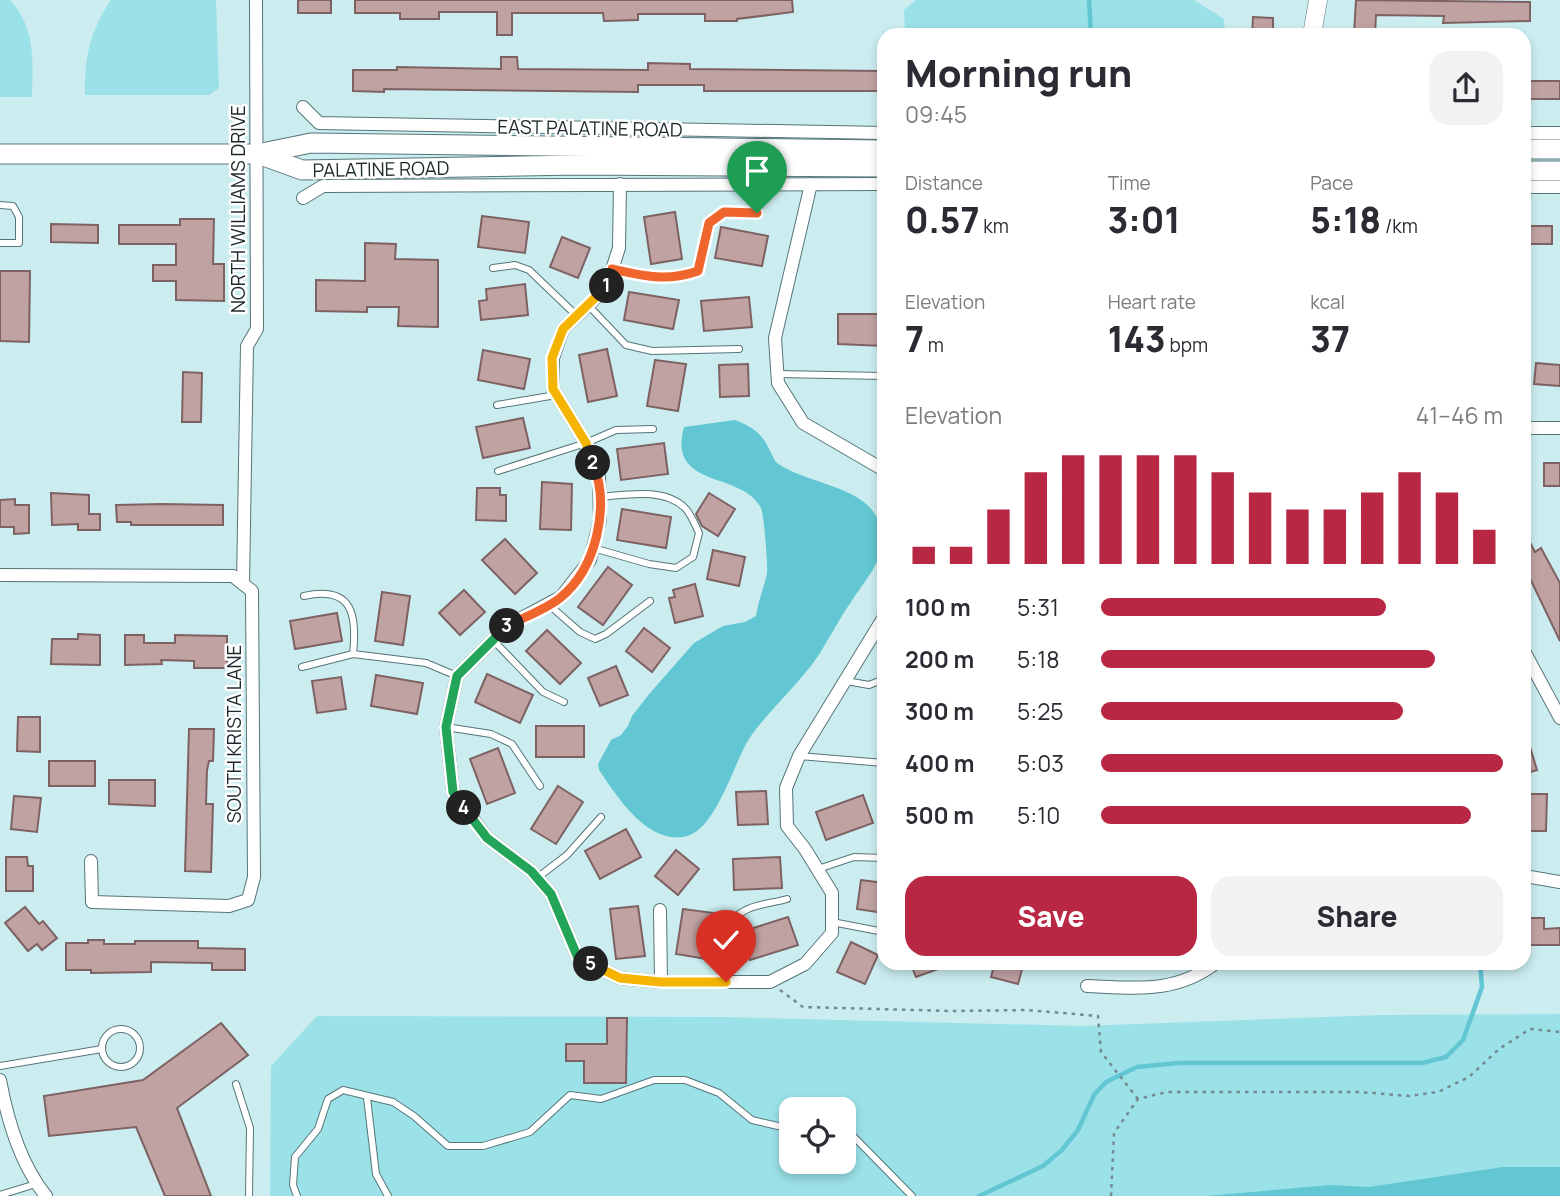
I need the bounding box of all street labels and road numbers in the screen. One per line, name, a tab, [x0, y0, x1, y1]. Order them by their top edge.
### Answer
street label: NORTH WILLIAMS DRIVE	[225, 105, 251, 313]
street label: EAST PALATINE ROAD	[497, 113, 683, 143]
street label: PALATINE ROAD	[312, 155, 450, 183]
street label: SOUTH KRISTA LANE	[221, 645, 247, 823]

